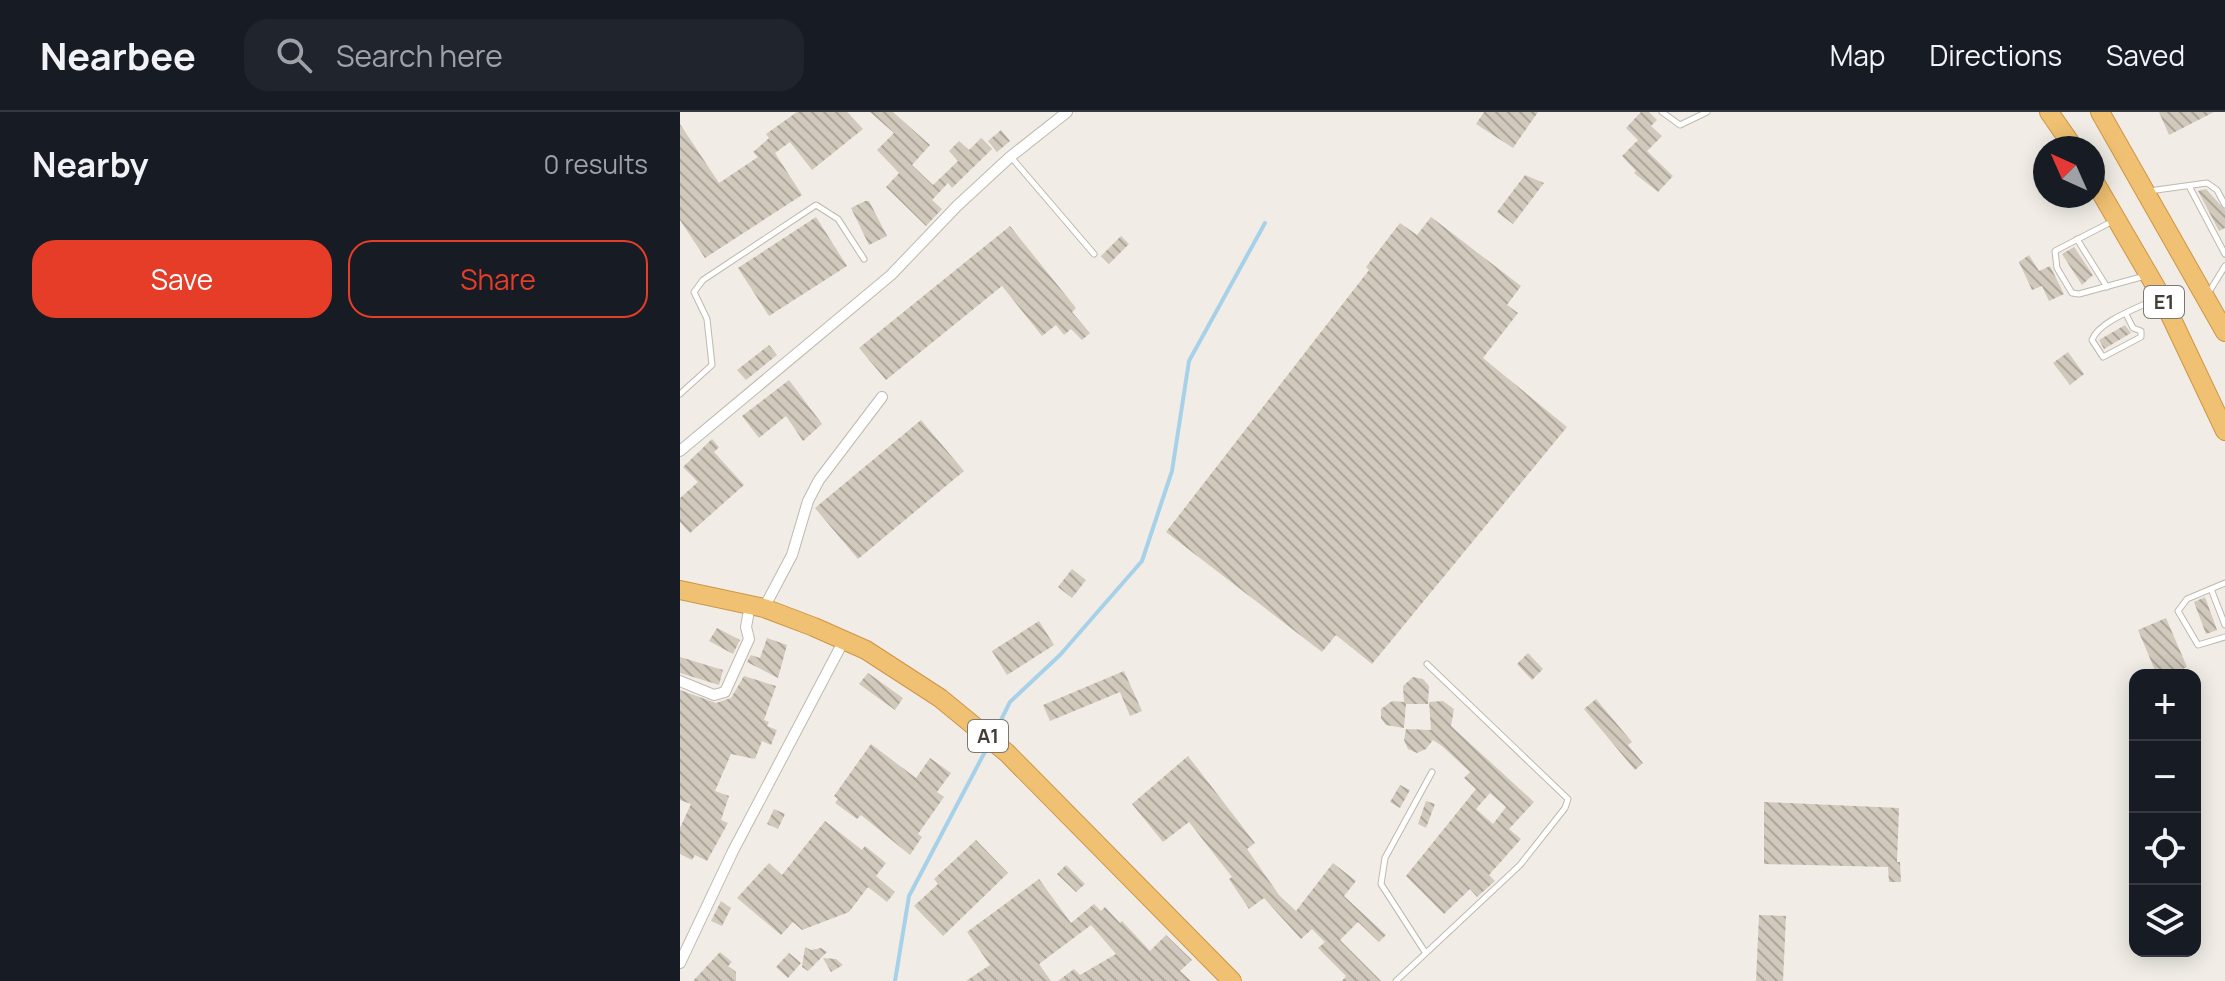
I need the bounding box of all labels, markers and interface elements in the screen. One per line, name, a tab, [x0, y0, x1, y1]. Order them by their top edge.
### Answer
search box	[244, 19, 804, 91]
text: Nearbee	[40, 29, 196, 81]
icon: search	[272, 33, 316, 77]
text: Search here	[336, 35, 503, 76]
text: Map	[1830, 36, 1885, 74]
text: Directions	[1929, 36, 2062, 74]
text: Saved	[2106, 36, 2185, 74]
north arrow	[2033, 136, 2105, 208]
text: Nearby	[32, 141, 148, 187]
text: 0 results	[543, 146, 648, 182]
button: Save	[32, 240, 332, 318]
button: Share	[348, 240, 648, 318]
road number: E1	[2144, 286, 2184, 318]
map controls	[2129, 669, 2201, 957]
button: +	[2129, 669, 2201, 741]
road number: A1	[968, 720, 1008, 752]
button: −	[2129, 741, 2201, 813]
button: locate	[2129, 813, 2201, 885]
button: layers	[2129, 885, 2201, 957]

